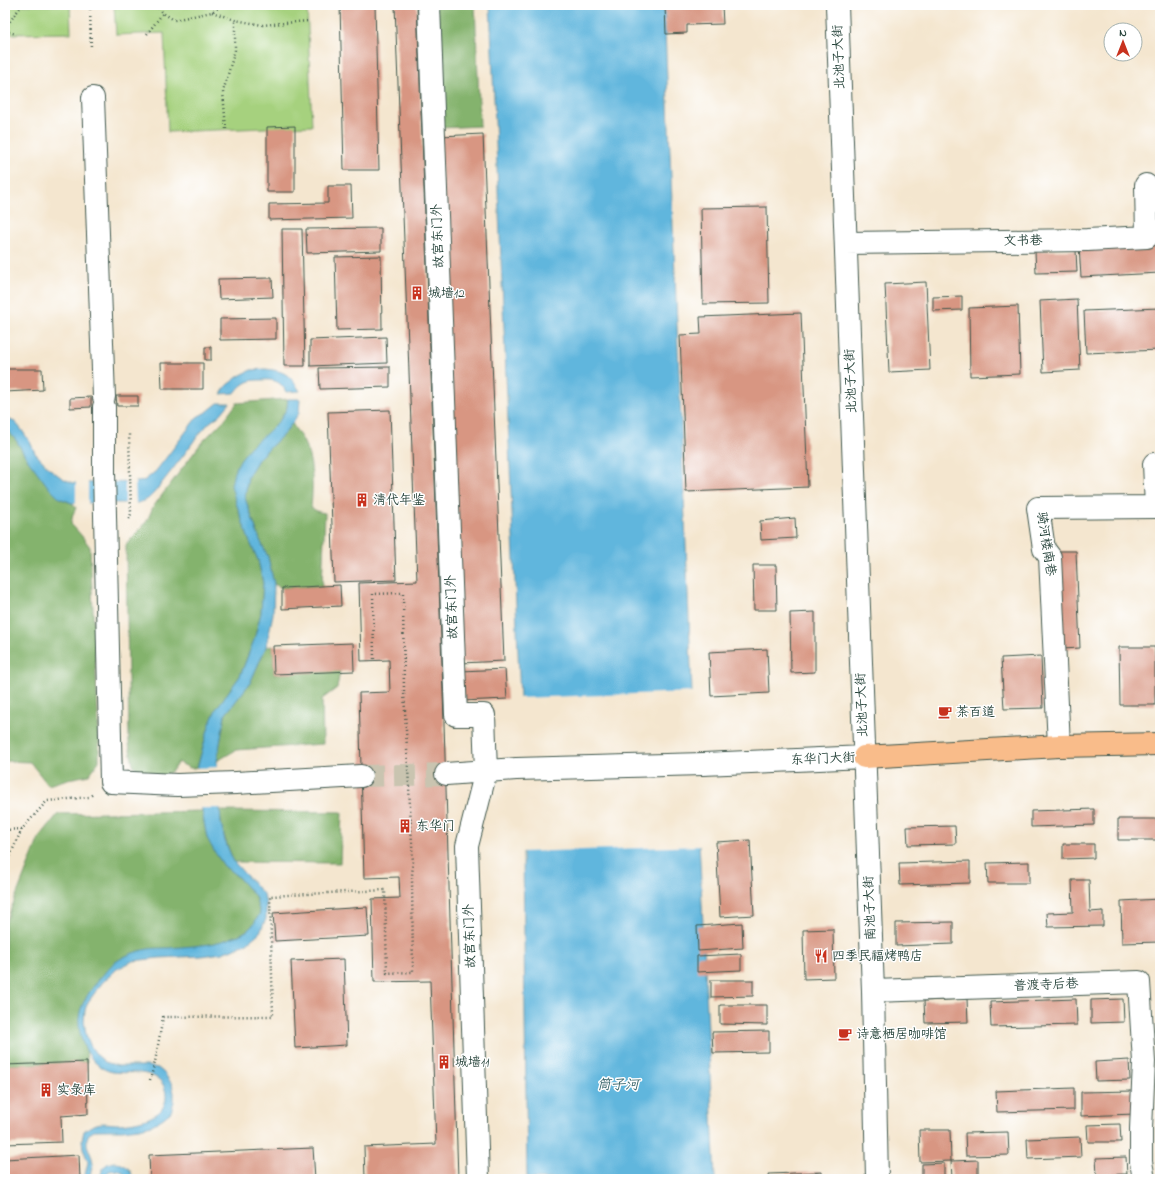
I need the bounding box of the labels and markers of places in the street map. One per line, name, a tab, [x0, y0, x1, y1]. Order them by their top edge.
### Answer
place label: 城墙12	[428, 284, 465, 303]
building icon: 城墙12	[409, 285, 425, 301]
place label: 清代年鉴	[373, 491, 425, 510]
building icon: 清代年鉴	[354, 492, 370, 508]
place label: 茶百道	[956, 703, 995, 722]
cafe icon: 茶百道	[937, 704, 953, 720]
place label: 东华门	[416, 817, 455, 836]
building icon: 东华门	[397, 818, 413, 834]
place label: 四季民福烤鸭店	[832, 947, 923, 966]
restaurant icon: 四季民福烤鸭店	[813, 948, 829, 964]
place label: 诗意栖居咖啡馆	[856, 1025, 947, 1044]
cafe icon: 诗意栖居咖啡馆	[837, 1026, 853, 1042]
place label: 城墙11	[455, 1053, 489, 1072]
building icon: 城墙11	[436, 1054, 452, 1070]
place label: 实录库	[57, 1081, 96, 1100]
building icon: 实录库	[38, 1082, 54, 1098]

